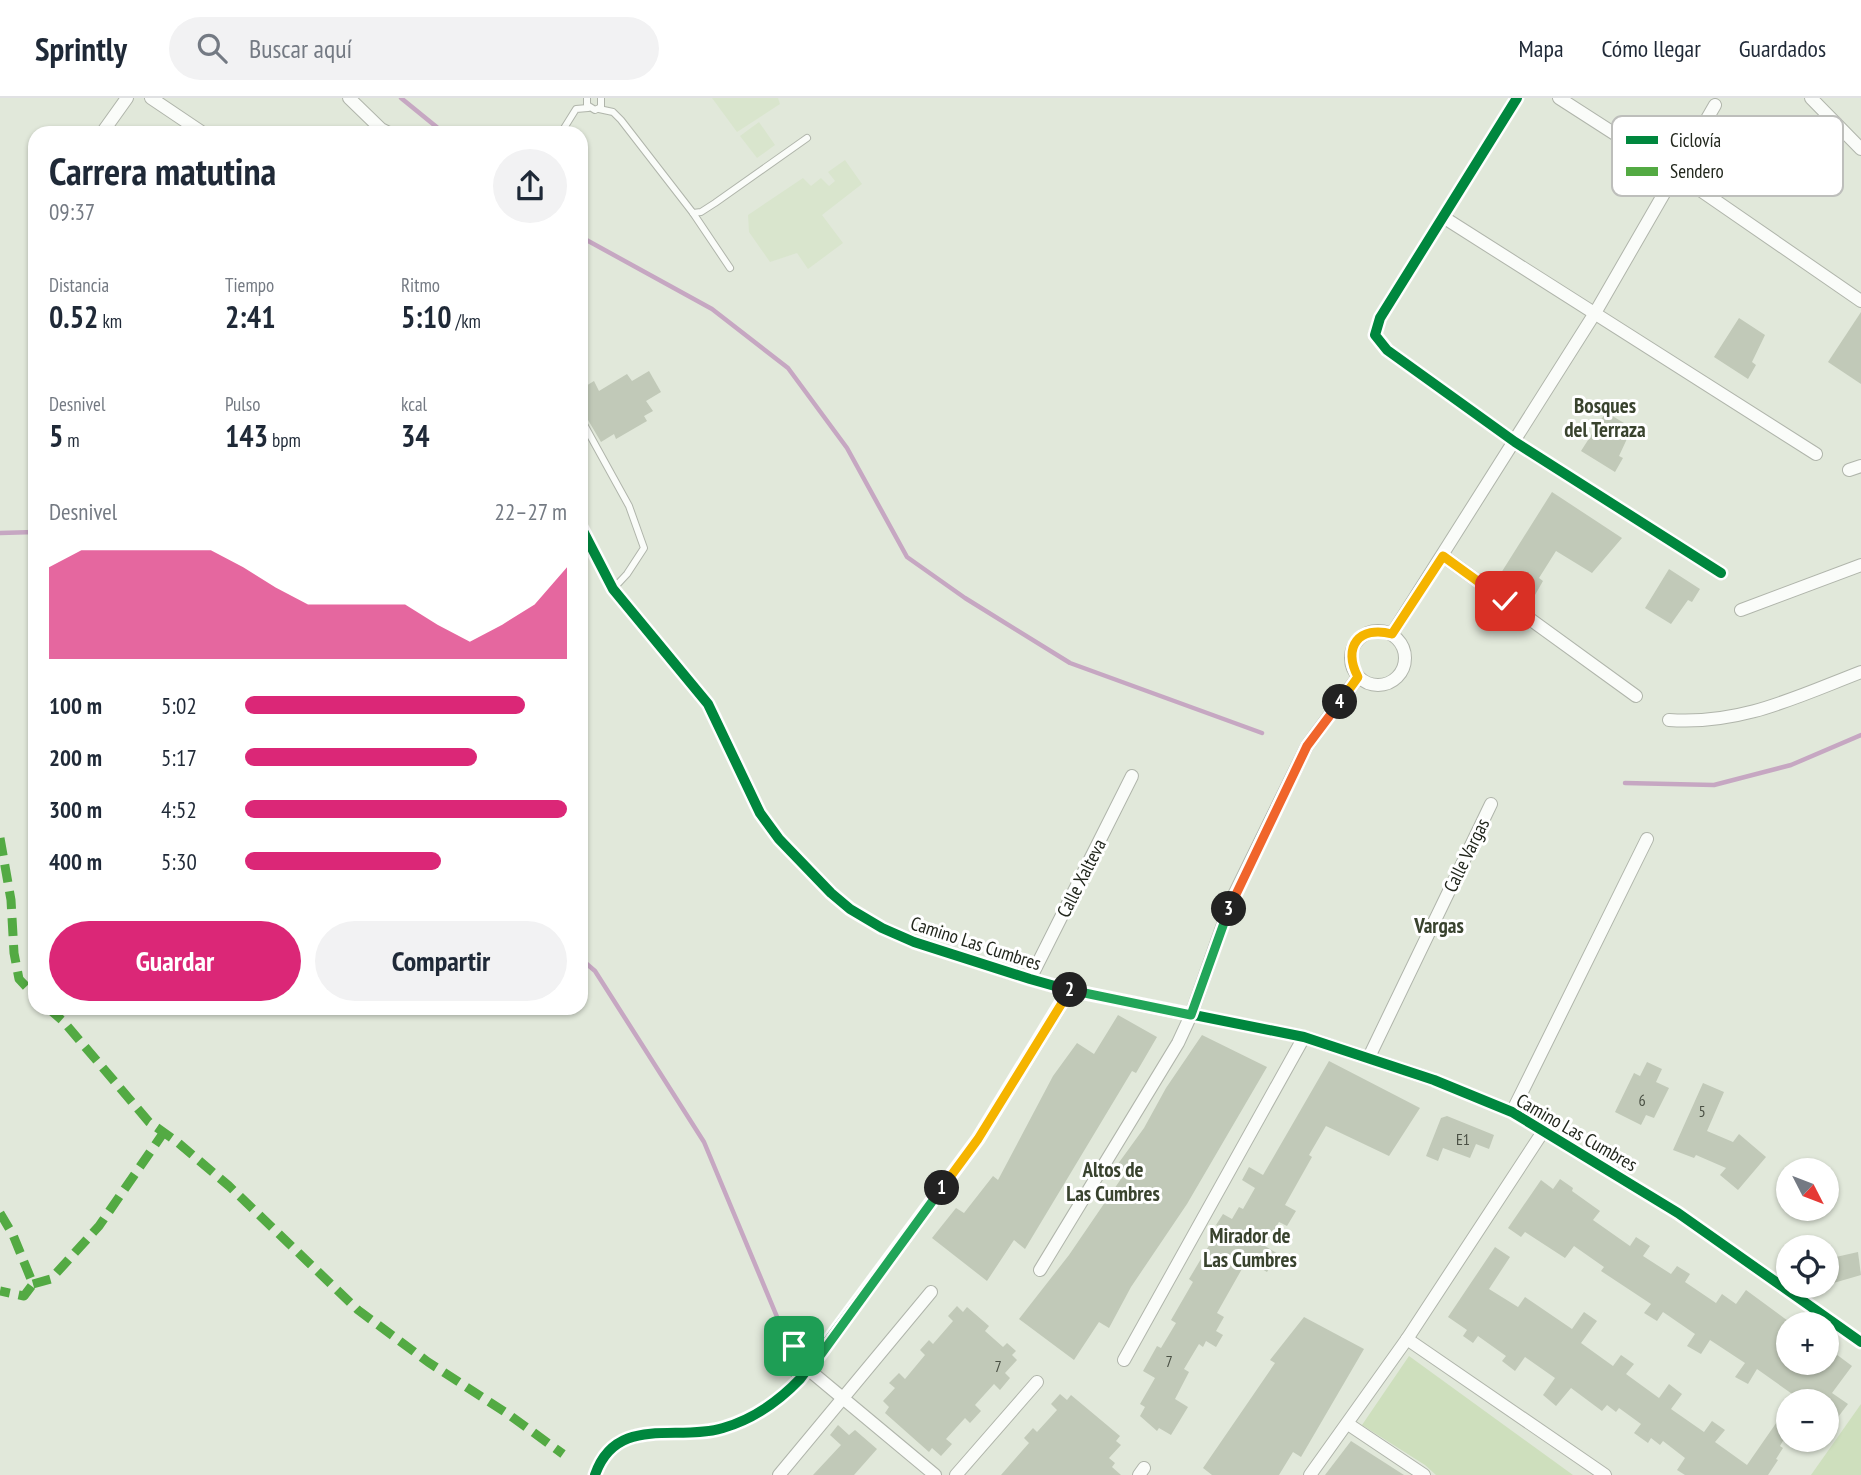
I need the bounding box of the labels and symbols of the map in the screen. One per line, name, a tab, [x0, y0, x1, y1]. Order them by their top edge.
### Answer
legend	[1612, 116, 1843, 196]
text: Ciclovía	[1670, 128, 1721, 152]
text: Sendero	[1670, 159, 1724, 183]
district label: Bosques del Terraza	[1564, 392, 1646, 443]
pin	[1475, 571, 1535, 631]
pin: 4	[1322, 684, 1358, 720]
street label: Calle Vargas	[1438, 814, 1494, 896]
street label: Calle Xalteva	[1051, 835, 1111, 921]
pin: 3	[1212, 892, 1246, 926]
street label: Camino Las Cumbres	[908, 911, 1044, 975]
district label: Vargas	[1413, 912, 1464, 939]
pin: 2	[1052, 972, 1088, 1008]
street label: Camino Las Cumbres	[1512, 1088, 1642, 1176]
house number: 6	[1638, 1090, 1646, 1110]
house number: 5	[1698, 1101, 1706, 1121]
house number: E1	[1456, 1129, 1470, 1149]
district label: Altos de Las Cumbres	[1066, 1156, 1160, 1207]
north arrow	[1776, 1158, 1839, 1222]
pin: 1	[925, 1170, 960, 1206]
district label: Mirador de Las Cumbres	[1203, 1222, 1297, 1273]
pin	[764, 1316, 824, 1376]
house number: 7	[1165, 1351, 1173, 1371]
house number: 7	[994, 1356, 1002, 1376]

